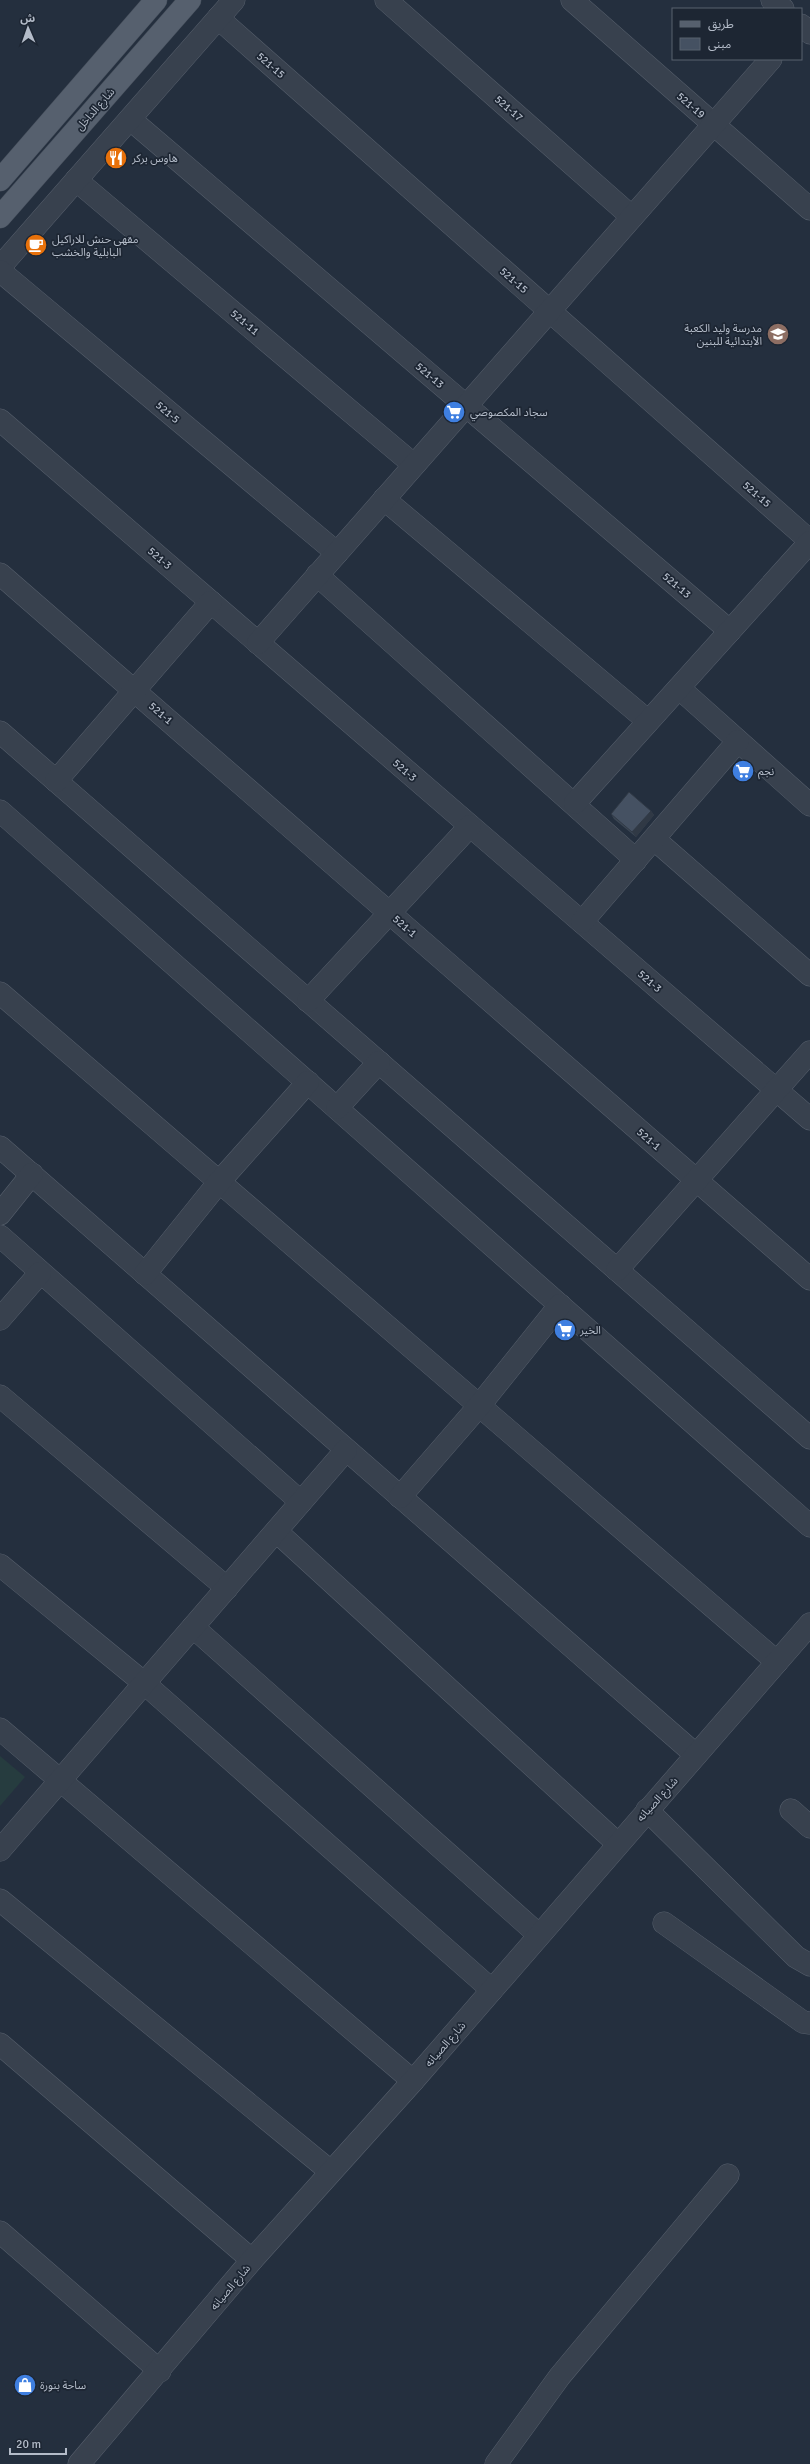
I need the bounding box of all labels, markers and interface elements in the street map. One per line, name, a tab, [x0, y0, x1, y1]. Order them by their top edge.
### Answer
north arrow	[8, 8, 48, 48]
legend	[672, 8, 802, 60]
text: ش	[20, 12, 35, 25]
text: طريق	[708, 17, 734, 32]
text: مبنى	[708, 37, 731, 52]
street label: 521-15	[254, 50, 287, 81]
street label: شارع الداخل	[73, 85, 118, 134]
street label: 521-19	[674, 90, 707, 121]
street label: 521-17	[492, 93, 525, 124]
restaurant icon: هاوس بركر	[103, 145, 129, 171]
place label: هاوس بركر	[131, 152, 178, 165]
cafe icon: مقهى حنش للاراكيل البابلية والخشب	[23, 232, 49, 258]
place label: مقهى حنش للاراكيل البابلية والخشب	[52, 233, 139, 259]
street label: 521-15	[497, 265, 530, 296]
street label: 521-11	[228, 307, 262, 338]
school or university icon: مدرسة وليد الكعبة الأبتدائية للبنين	[765, 321, 791, 347]
place label: مدرسة وليد الكعبة الأبتدائية للبنين	[684, 322, 762, 348]
street label: 521-13	[413, 360, 447, 391]
street label: 521-5	[153, 399, 182, 426]
supermarket icon: سجاد المكصوصي	[441, 399, 467, 425]
place label: سجاد المكصوصي	[470, 406, 548, 422]
street label: 521-15	[740, 479, 773, 510]
street label: 521-3	[145, 545, 174, 572]
street label: 521-13	[660, 570, 694, 601]
street label: 521-1	[146, 700, 175, 727]
street label: 521-3	[390, 757, 419, 784]
supermarket icon: نجم	[730, 758, 756, 784]
place label: نجم	[758, 765, 774, 780]
street label: 521-1	[390, 913, 419, 940]
street label: 521-3	[635, 968, 664, 995]
street label: 521-1	[634, 1126, 663, 1153]
supermarket icon: الخير	[552, 1317, 578, 1343]
place label: الخير	[579, 1324, 601, 1337]
street label: شارع الصيانه	[634, 1774, 682, 1825]
street label: شارع الصيانه	[422, 2019, 469, 2070]
street label: شارع الصيانه	[208, 2262, 254, 2313]
shop icon: ساحة بنورة	[12, 2372, 38, 2398]
place label: ساحة بنورة	[40, 2379, 86, 2392]
scale bar	[10, 2430, 66, 2456]
text: 20 m	[16, 2437, 41, 2452]

